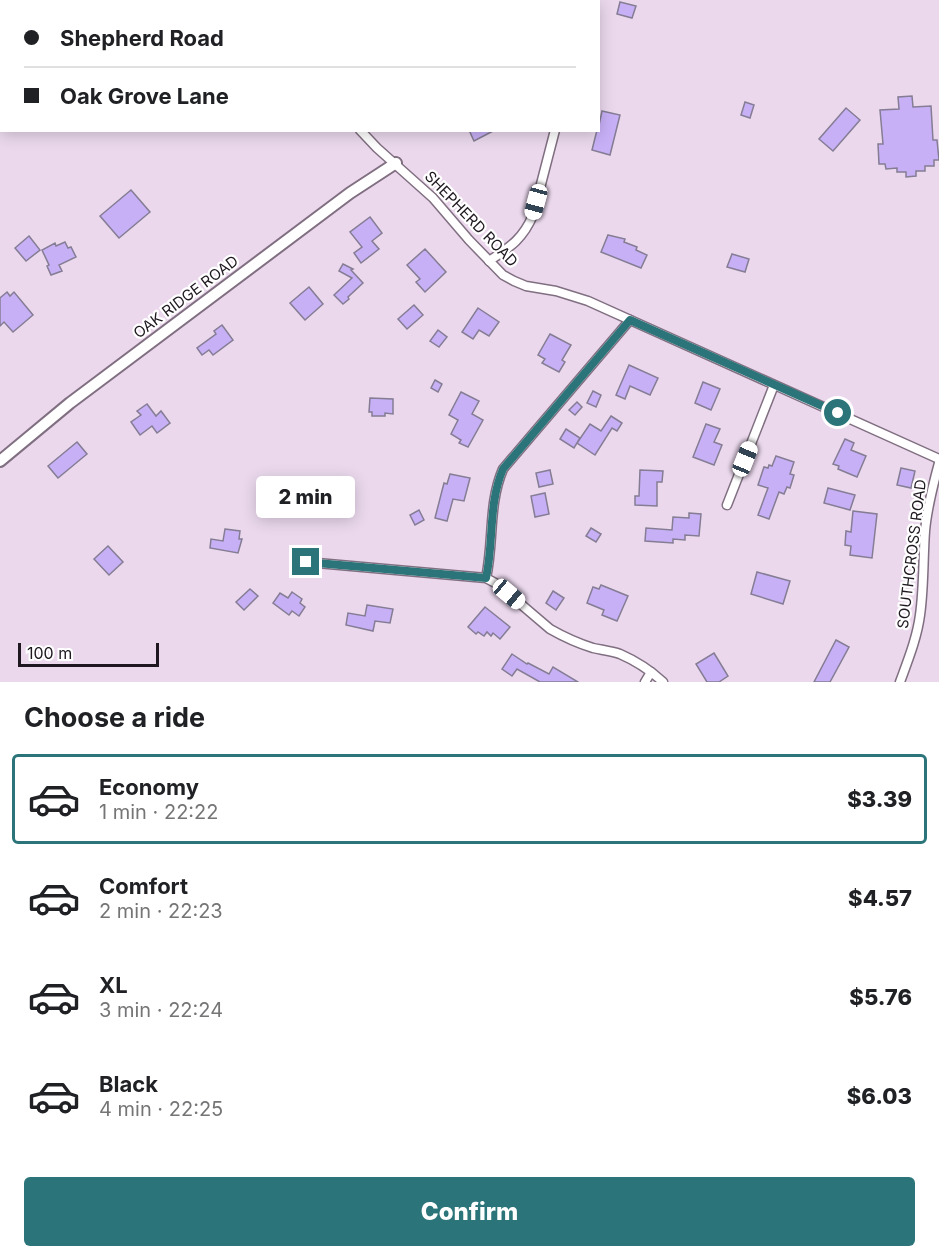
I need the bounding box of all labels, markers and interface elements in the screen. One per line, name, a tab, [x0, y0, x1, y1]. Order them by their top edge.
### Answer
text: Shepherd Road	[60, 25, 224, 51]
text: Oak Grove Lane	[60, 83, 229, 109]
street label: SHEPHERD ROAD	[421, 167, 522, 271]
car	[523, 182, 549, 222]
street label: OAK RIDGE ROAD	[130, 251, 242, 342]
route start	[824, 399, 851, 426]
car	[730, 439, 760, 479]
callout: 2 min	[256, 475, 356, 517]
street label: SOUTHCROSS ROAD	[893, 478, 930, 630]
text: 2 min	[278, 485, 333, 509]
route end	[292, 548, 319, 575]
car	[489, 576, 529, 612]
scale bar	[18, 640, 159, 668]
text: 100 m	[27, 643, 72, 663]
text: Choose a ride	[24, 701, 205, 734]
icon: car	[27, 772, 81, 826]
text: Economy	[99, 774, 199, 800]
text: $3.39	[847, 786, 912, 812]
text: 1 min · 22:22	[99, 800, 219, 824]
icon: car	[27, 871, 81, 925]
text: Comfort	[99, 873, 188, 899]
text: $4.57	[848, 885, 912, 911]
text: 2 min · 22:23	[99, 899, 223, 923]
icon: car	[27, 970, 81, 1024]
text: XL	[99, 972, 128, 998]
text: $5.76	[849, 984, 912, 1010]
text: 3 min · 22:24	[99, 998, 223, 1022]
icon: car	[27, 1069, 81, 1123]
text: Black	[99, 1071, 158, 1097]
text: $6.03	[847, 1083, 912, 1109]
text: 4 min · 22:25	[99, 1097, 223, 1121]
button: Confirm	[24, 1177, 915, 1246]

